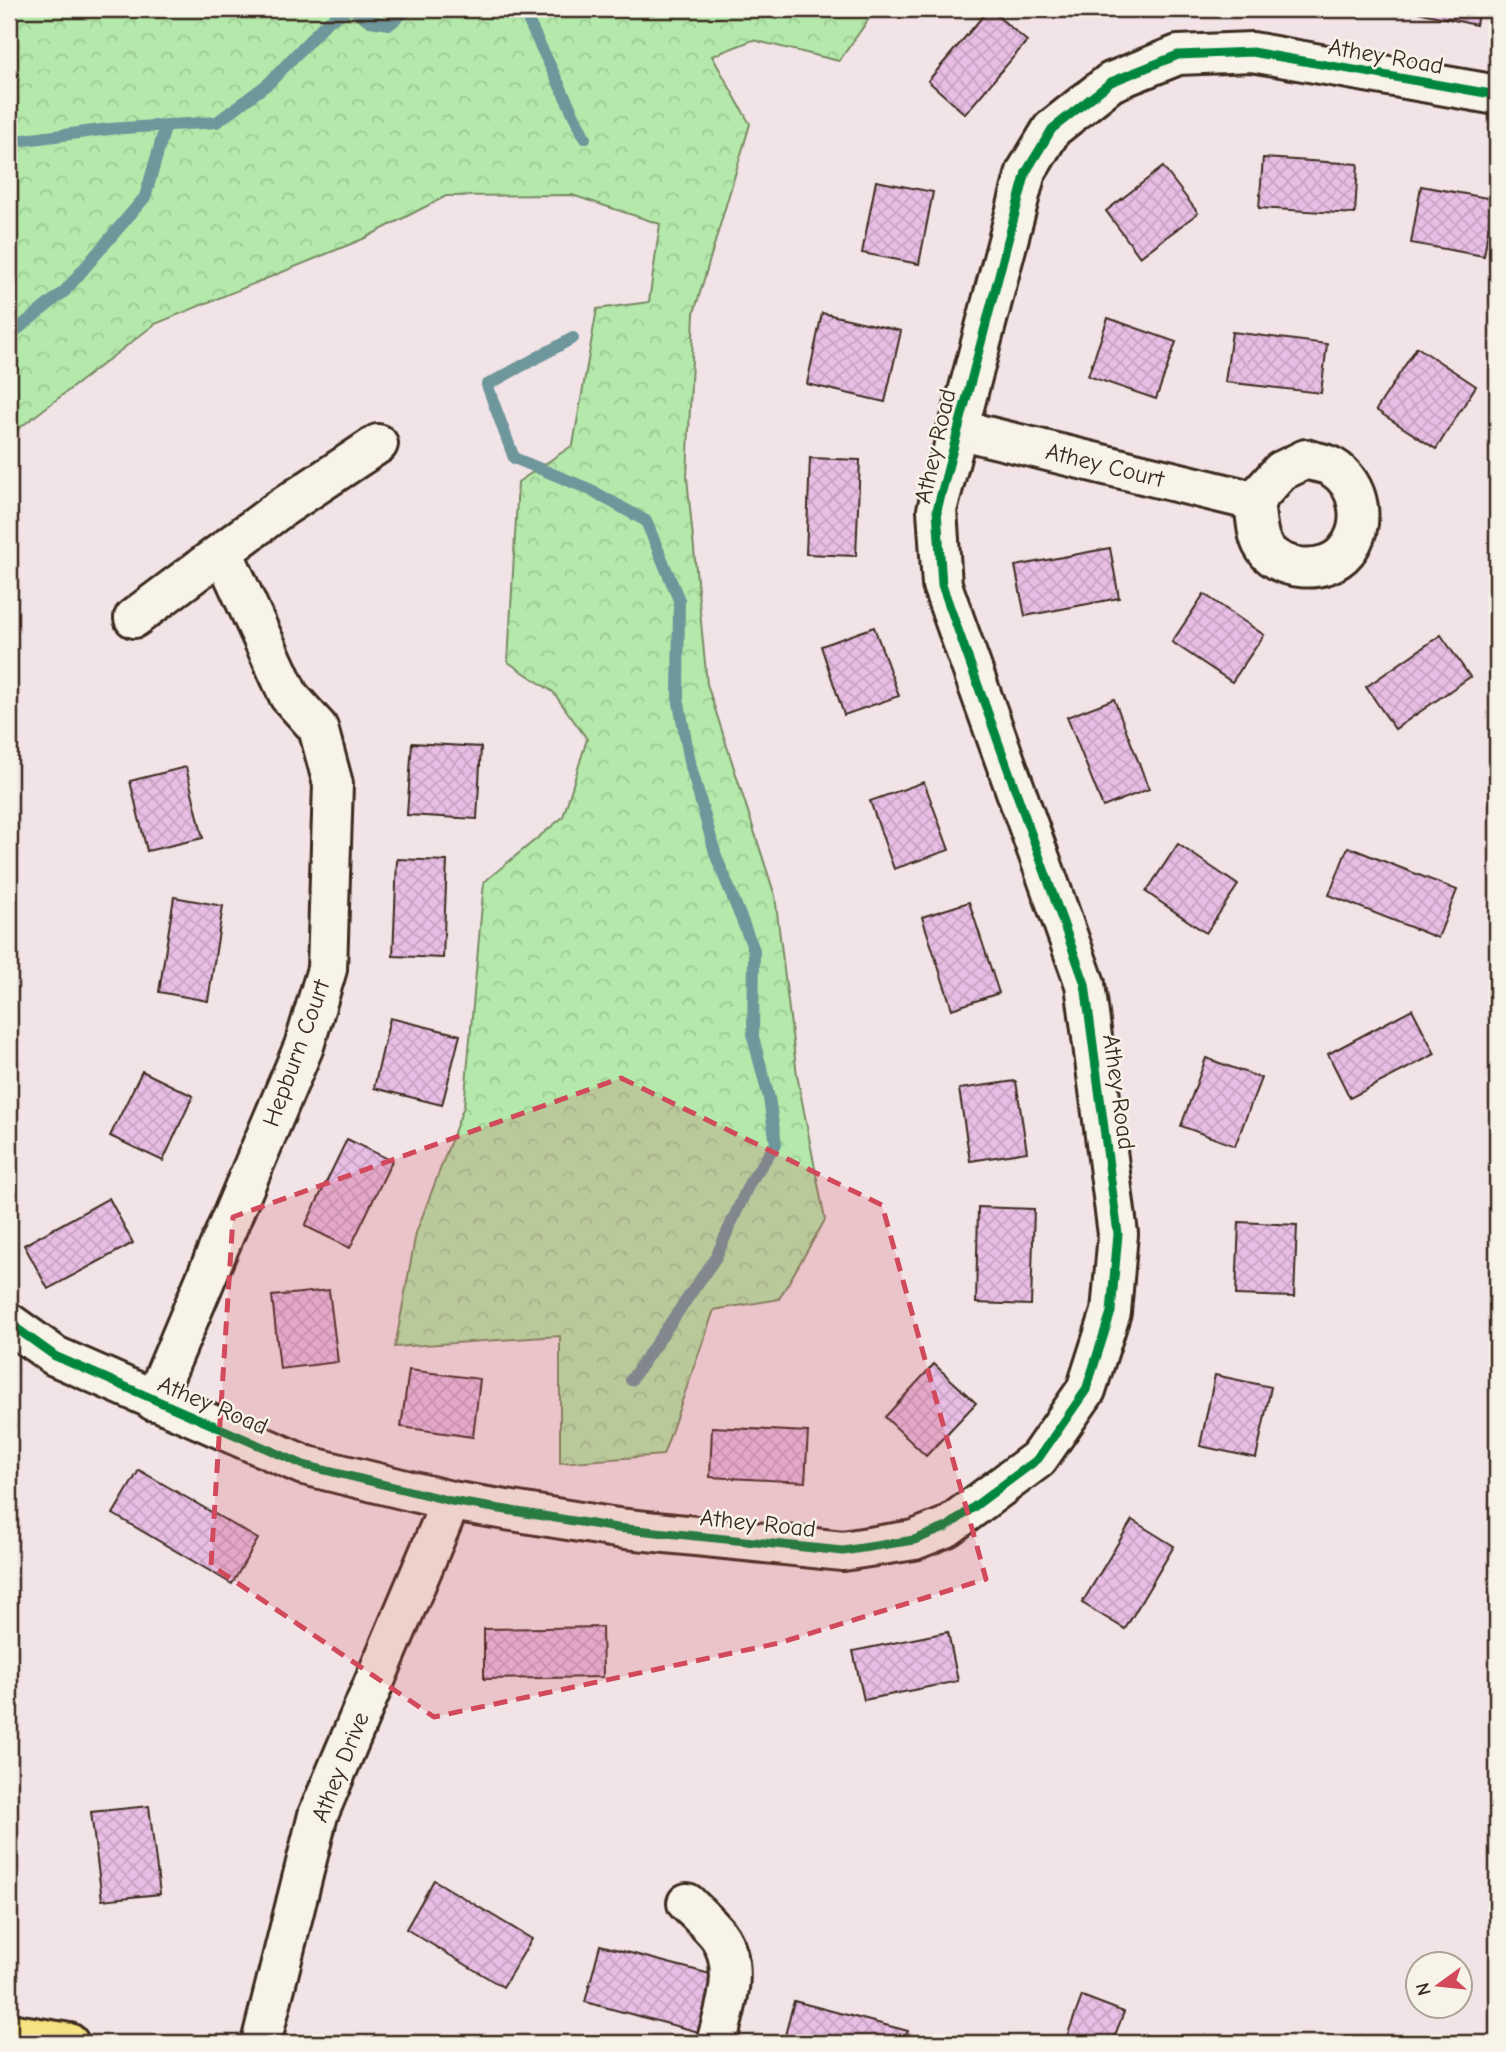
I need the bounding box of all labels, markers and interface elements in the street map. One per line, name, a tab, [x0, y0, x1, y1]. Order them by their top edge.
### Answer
street label: Athey Road	[1326, 32, 1446, 80]
street label: Athey Road	[908, 386, 962, 506]
street label: Athey Court	[1043, 437, 1168, 493]
street label: Hepburn Court	[256, 975, 336, 1130]
street label: Athey Road	[1097, 1032, 1141, 1152]
street label: Athey Road	[154, 1369, 272, 1441]
street label: Athey Road	[699, 1503, 817, 1543]
street label: Athey Drive	[305, 1708, 375, 1826]
north arrow	[1404, 1951, 1474, 2021]
text: N	[1411, 1980, 1436, 1998]

